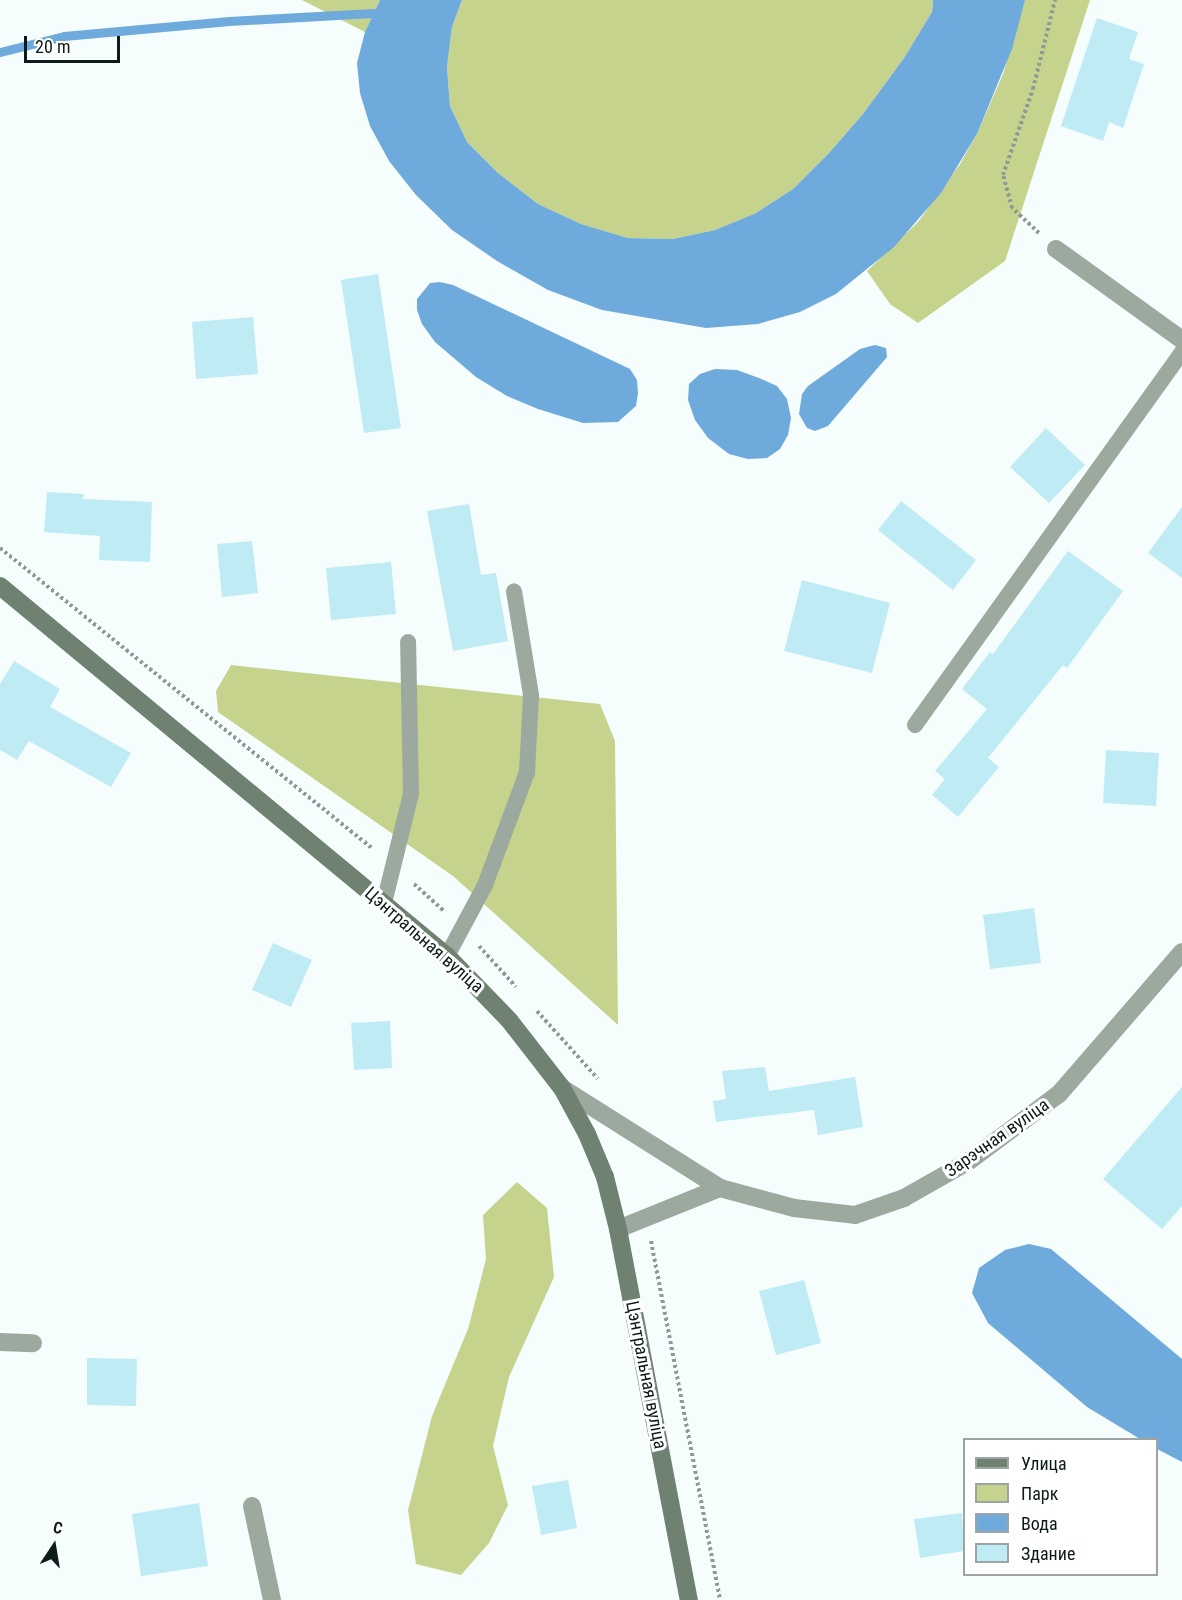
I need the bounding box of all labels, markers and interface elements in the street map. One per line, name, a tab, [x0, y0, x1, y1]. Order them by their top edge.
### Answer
scale bar	[27, 24, 123, 62]
text: 20 m	[35, 36, 70, 57]
street label: Цэнтральная вуліца	[360, 883, 488, 997]
street label: Зарэчная вуліца	[941, 1094, 1053, 1182]
street label: Цэнтральная вуліца	[621, 1299, 671, 1451]
legend	[963, 1438, 1158, 1576]
text: Улица	[1021, 1453, 1067, 1474]
text: Парк	[1021, 1483, 1058, 1504]
text: Вода	[1021, 1513, 1058, 1534]
north arrow	[24, 1516, 84, 1576]
text: С	[51, 1518, 64, 1538]
text: Здание	[1021, 1543, 1075, 1564]

